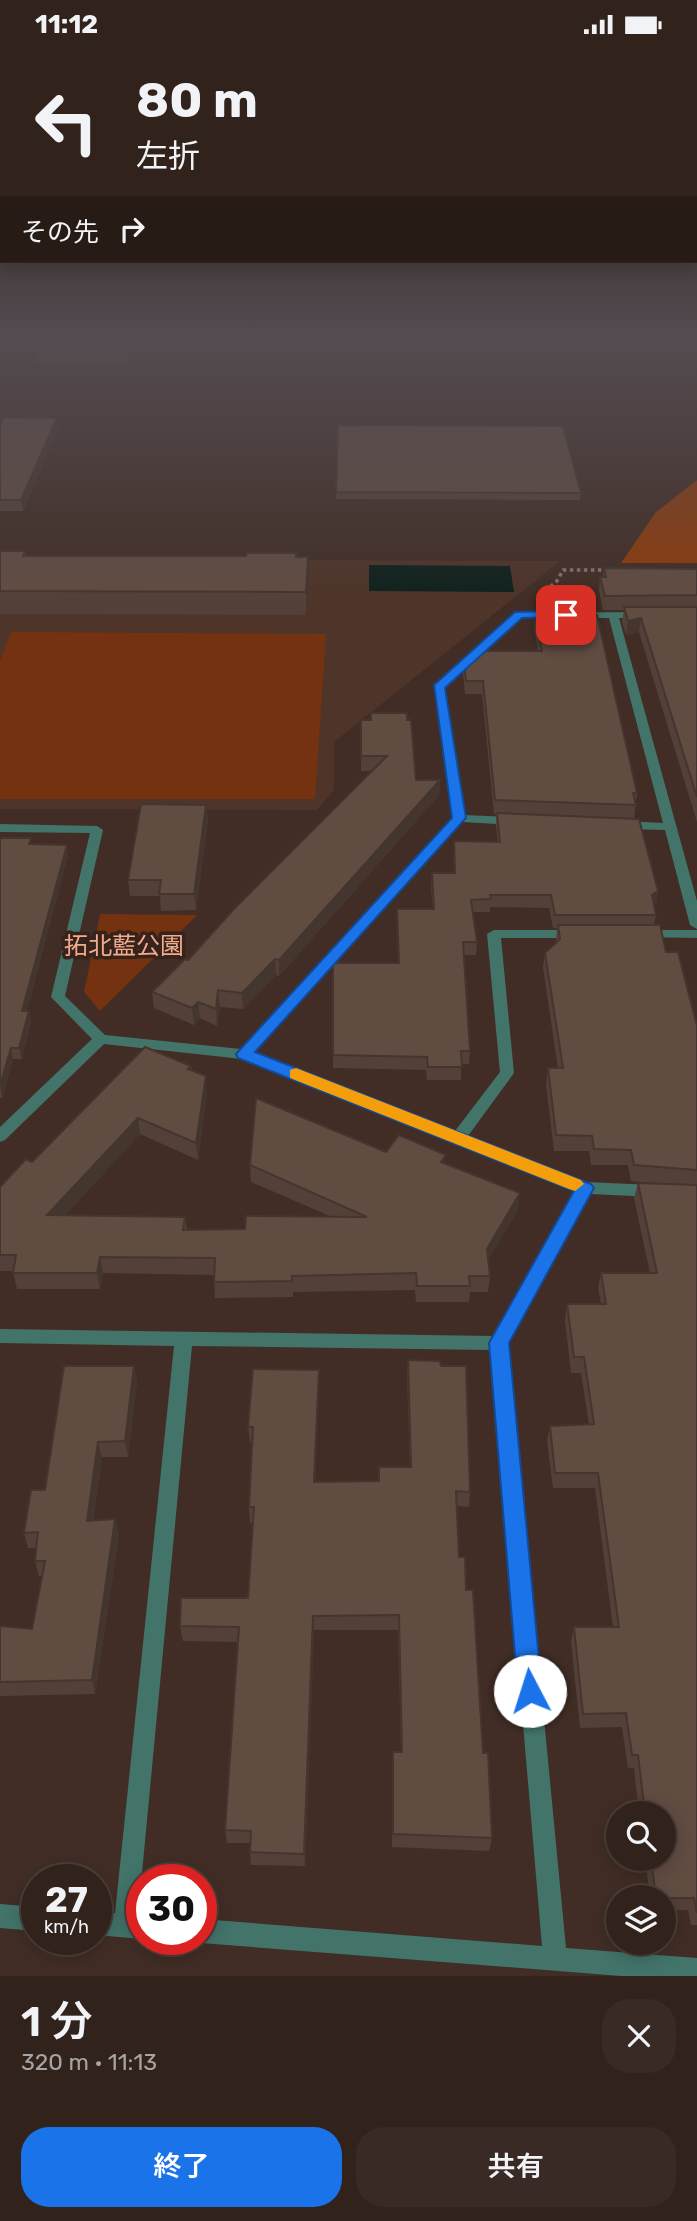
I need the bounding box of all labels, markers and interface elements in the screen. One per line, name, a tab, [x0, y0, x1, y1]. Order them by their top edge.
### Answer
text: 11:12	[35, 9, 98, 40]
text: 80 m	[136, 71, 258, 129]
icon: left	[21, 77, 112, 168]
text: 左折	[136, 137, 200, 175]
icon: right	[113, 210, 151, 248]
text: その先	[21, 217, 99, 248]
pin	[536, 585, 596, 645]
icon: arrive	[547, 596, 585, 634]
park label: 拓北藍公園	[64, 932, 184, 960]
position arrow	[493, 1654, 567, 1728]
map controls	[606, 1801, 676, 1955]
button: search	[606, 1801, 676, 1871]
speed limit sign: 30	[126, 1864, 217, 1955]
text: 27	[45, 1879, 88, 1921]
button: layers	[606, 1885, 676, 1955]
text: km/h	[44, 1916, 89, 1938]
text: 1 分	[21, 1997, 92, 2047]
button: close	[602, 1999, 676, 2073]
text: 320 m · 11:13	[21, 2048, 157, 2076]
button: 終了	[21, 2127, 342, 2207]
button: 共有	[356, 2127, 676, 2207]

